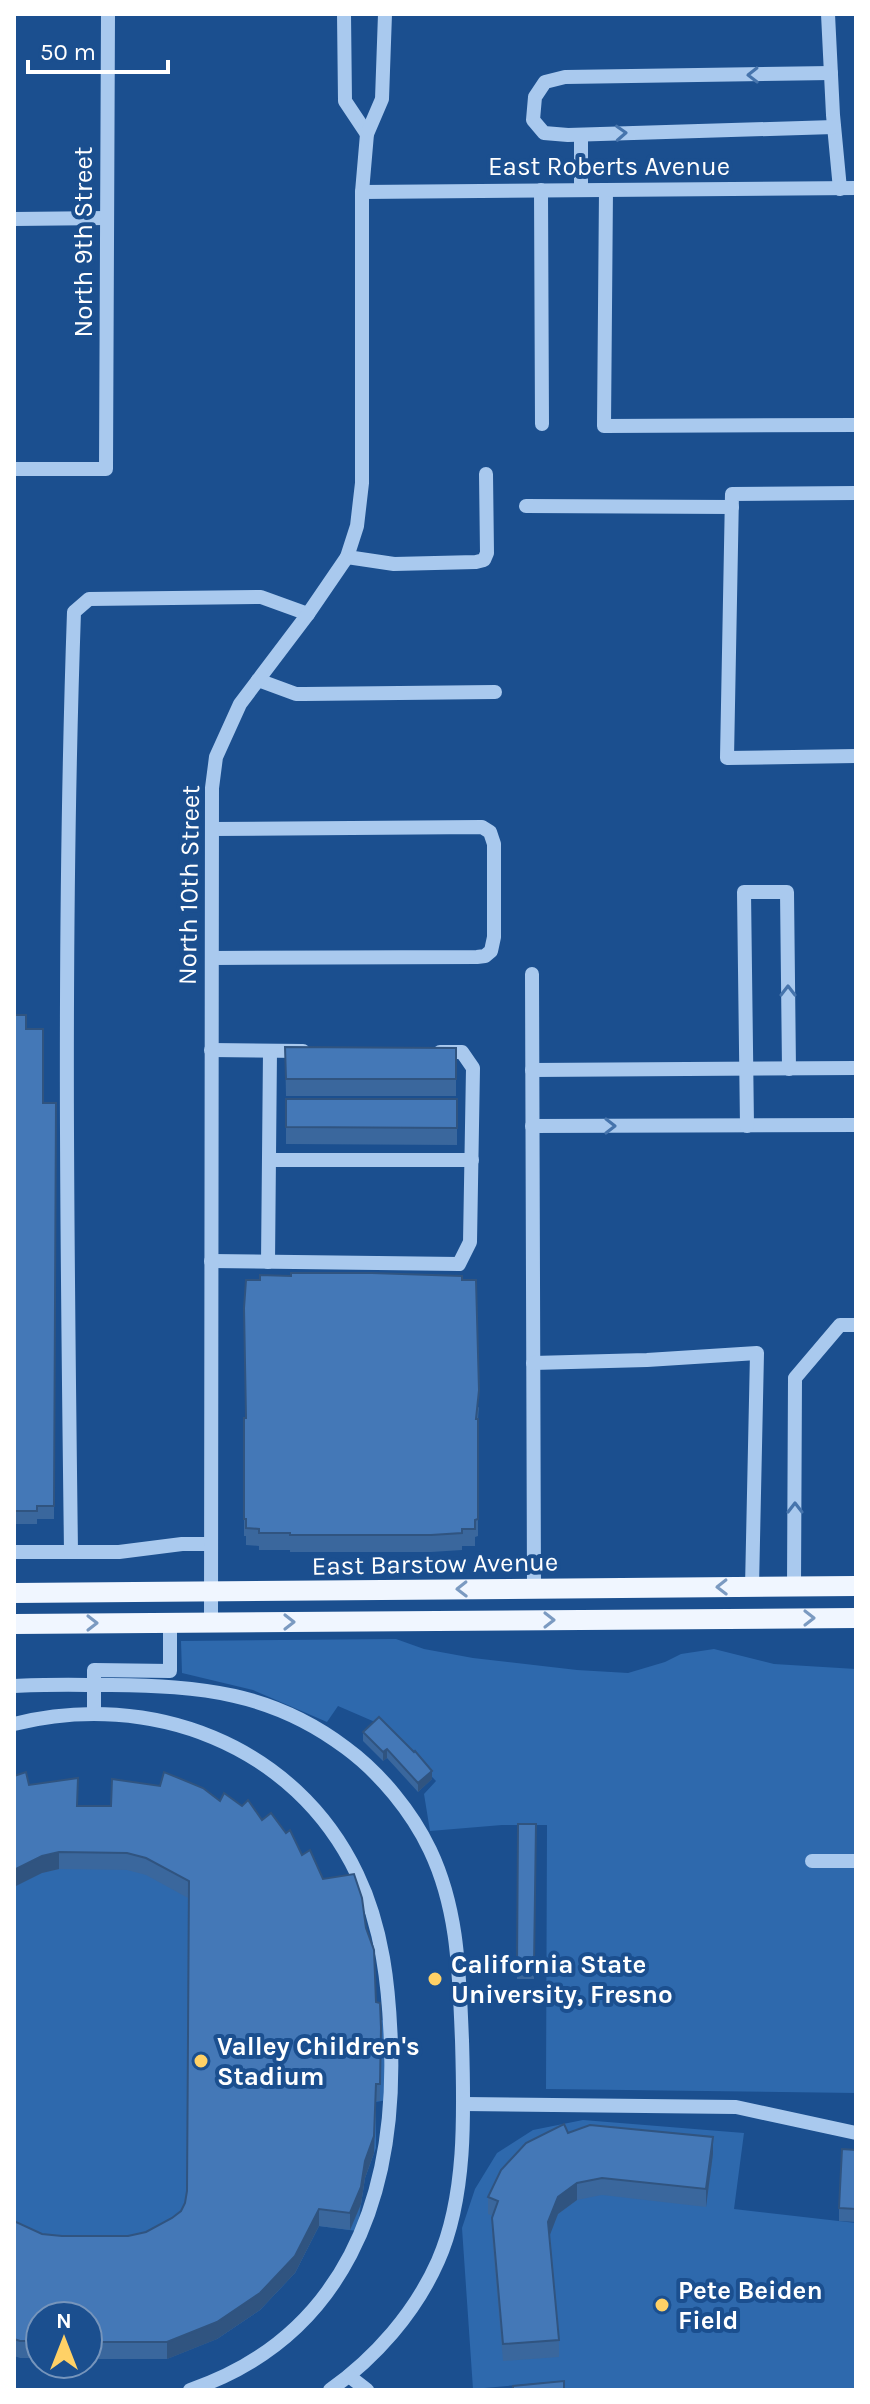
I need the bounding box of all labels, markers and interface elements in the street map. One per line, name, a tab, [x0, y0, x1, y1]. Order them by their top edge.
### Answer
scale bar	[28, 24, 168, 74]
text: 50 m	[40, 38, 96, 66]
one-way arrow	[746, 66, 759, 83]
one-way arrow	[615, 124, 628, 141]
street label: North 9th Street	[68, 146, 99, 338]
street label: East Roberts Avenue	[488, 151, 730, 182]
street label: North 10th Street	[172, 784, 206, 985]
one-way arrow	[779, 984, 797, 997]
one-way arrow	[604, 1117, 617, 1135]
one-way arrow	[786, 1501, 803, 1514]
street label: East Barstow Avenue	[311, 1546, 559, 1582]
one-way arrow	[715, 1578, 728, 1596]
one-way arrow	[455, 1580, 468, 1598]
one-way arrow	[803, 1609, 816, 1627]
one-way arrow	[543, 1611, 556, 1629]
one-way arrow	[283, 1613, 296, 1630]
one-way arrow	[86, 1614, 99, 1632]
place label: California State University, Fresno	[451, 1949, 673, 2010]
marker: California State University, Fresno	[426, 1970, 444, 1988]
place label: Valley Children's Stadium	[217, 2031, 420, 2092]
marker: Valley Children's Stadium	[192, 2052, 210, 2070]
place label: Pete Beiden Field	[678, 2275, 823, 2336]
marker: Pete Beiden Field	[653, 2296, 671, 2314]
north arrow	[24, 2300, 104, 2380]
text: N	[56, 2308, 72, 2334]

